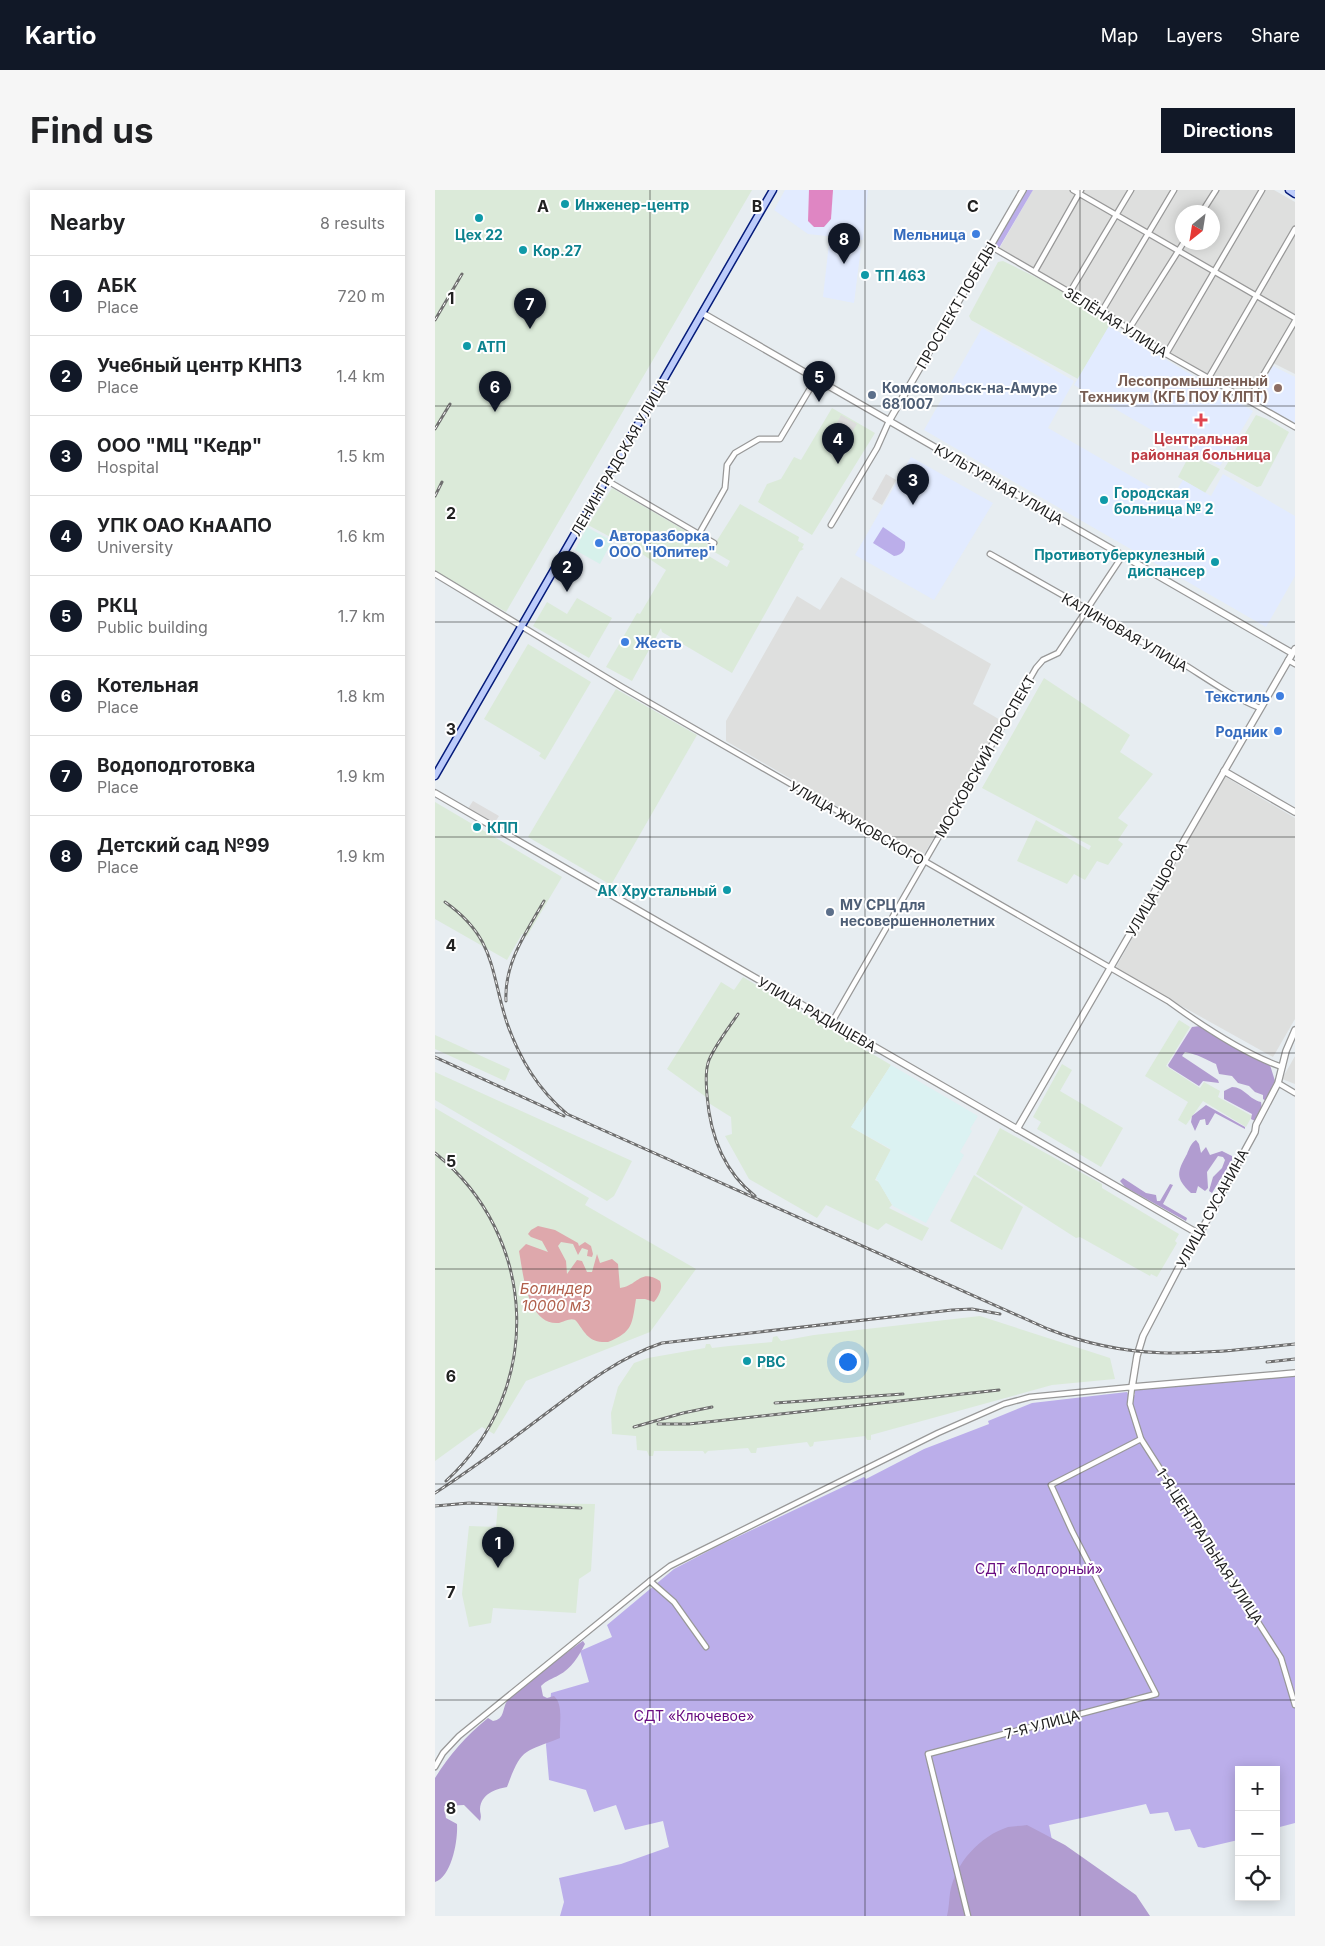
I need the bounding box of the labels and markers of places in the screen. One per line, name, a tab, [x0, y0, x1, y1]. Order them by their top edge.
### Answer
place label: Инженер-центр	[575, 196, 689, 213]
marker: Инженер-центр	[559, 198, 571, 210]
marker: Цех 22	[473, 212, 485, 224]
pin: 8	[828, 223, 860, 264]
place label: Цех 22	[455, 226, 503, 243]
place label: Мельница	[893, 226, 966, 243]
marker: Мельница	[970, 228, 982, 240]
place label: Кор.27	[533, 242, 582, 259]
marker: Кор.27	[517, 244, 529, 256]
place label: ТП 463	[875, 267, 926, 284]
marker: ТП 463	[859, 269, 871, 281]
pin: 7	[514, 288, 546, 329]
place label: АТП	[477, 338, 506, 355]
marker: АТП	[461, 340, 473, 352]
pin: 5	[803, 361, 835, 402]
pin: 6	[479, 371, 511, 412]
place label: Лесопромышленный Техникум (КГБ ПОУ КЛПТ)	[1080, 372, 1268, 405]
place label: Комсомольск-на-Амуре 681007	[882, 379, 1057, 412]
marker: Лесопромышленный Техникум (КГБ ПОУ КЛПТ)	[1272, 382, 1284, 394]
marker: Комсомольск-на-Амуре 681007	[866, 389, 878, 401]
marker: Центральная районная больница	[1194, 413, 1208, 427]
pin: 4	[822, 423, 854, 464]
place label: Центральная районная больница	[1131, 430, 1271, 463]
pin: 3	[897, 464, 929, 505]
place label: Городская больница № 2	[1114, 484, 1214, 517]
marker: Городская больница № 2	[1098, 494, 1110, 506]
place label: Авторазборка ООО "Юпитер"	[609, 527, 716, 560]
marker: Авторазборка ООО "Юпитер"	[593, 537, 605, 549]
place label: Противотуберкулезный диспансер	[1034, 546, 1205, 579]
pin: 2	[551, 551, 583, 592]
marker: Противотуберкулезный диспансер	[1209, 556, 1221, 568]
place label: Жесть	[635, 634, 682, 651]
marker: Жесть	[619, 636, 631, 648]
place label: Текстиль	[1205, 688, 1270, 705]
marker: Текстиль	[1274, 690, 1286, 702]
place label: Родник	[1216, 723, 1269, 740]
marker: Родник	[1272, 725, 1284, 737]
place label: КПП	[487, 819, 518, 836]
marker: КПП	[471, 821, 483, 833]
place label: АК Хрустальный	[597, 882, 717, 899]
marker: АК Хрустальный	[721, 884, 733, 896]
place label: МУ СРЦ для несовершеннолетних	[840, 896, 995, 929]
marker: МУ СРЦ для несовершеннолетних	[824, 906, 836, 918]
place label: РВС	[757, 1353, 786, 1370]
marker: РВС	[741, 1355, 753, 1367]
pin: 1	[482, 1527, 514, 1568]

